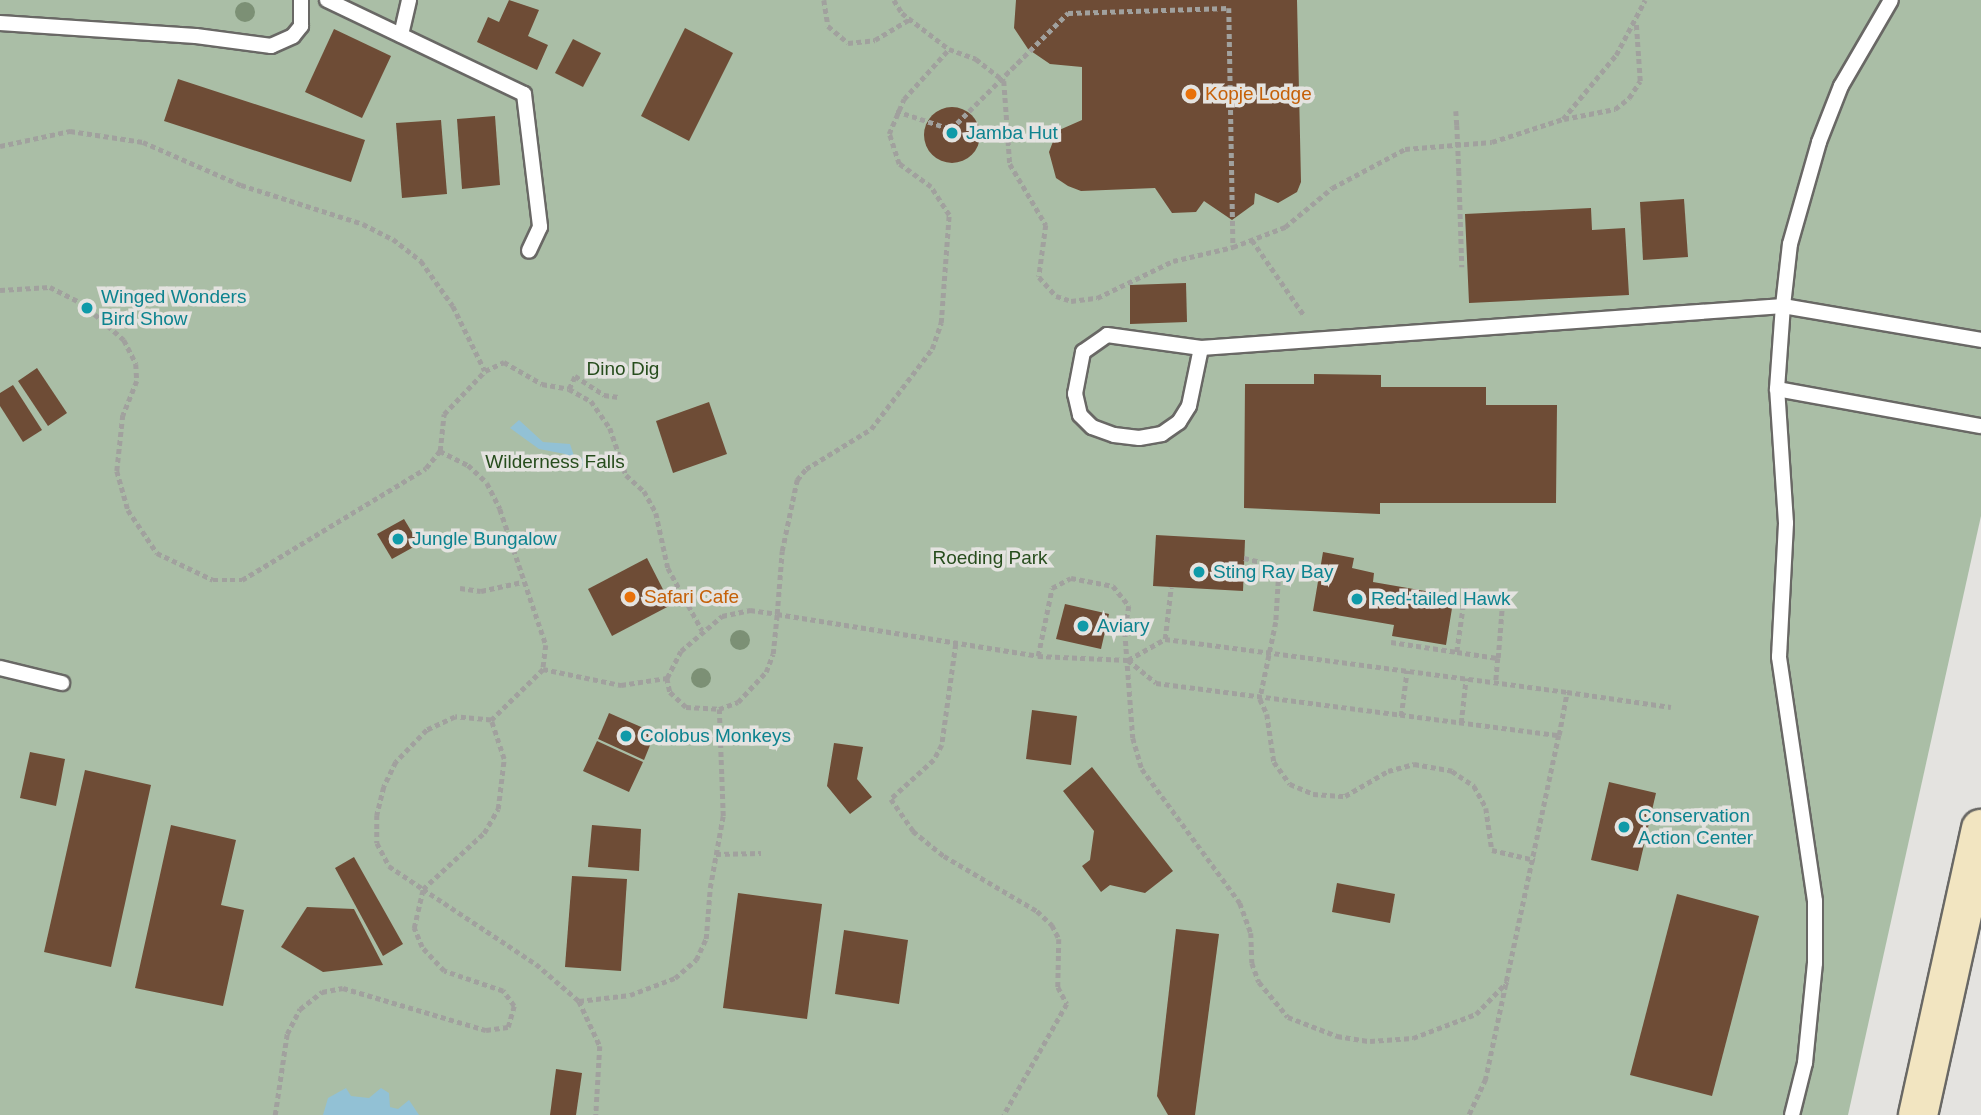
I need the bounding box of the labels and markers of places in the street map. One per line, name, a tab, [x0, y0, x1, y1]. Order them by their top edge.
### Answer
place label: Kopje Lodge	[1205, 83, 1312, 105]
marker: Kopje Lodge	[1183, 86, 1199, 102]
place label: Jamba Hut	[966, 122, 1058, 144]
marker: Jamba Hut	[944, 125, 960, 141]
place label: Winged Wonders Bird Show	[101, 286, 246, 330]
marker: Winged Wonders Bird Show	[79, 300, 95, 316]
place label: Jungle Bungalow	[412, 528, 557, 550]
marker: Jungle Bungalow	[390, 531, 406, 547]
place label: Sting Ray Bay	[1213, 561, 1333, 583]
marker: Sting Ray Bay	[1191, 564, 1207, 580]
place label: Safari Cafe	[644, 586, 739, 608]
place label: Red-tailed Hawk	[1371, 588, 1510, 610]
marker: Safari Cafe	[622, 589, 638, 605]
marker: Red-tailed Hawk	[1349, 591, 1365, 607]
place label: Aviary	[1097, 615, 1149, 637]
marker: Aviary	[1075, 618, 1091, 634]
place label: Colobus Monkeys	[640, 725, 791, 747]
marker: Colobus Monkeys	[618, 728, 634, 744]
place label: Conservation Action Center	[1638, 805, 1753, 849]
marker: Conservation Action Center	[1616, 819, 1632, 835]

